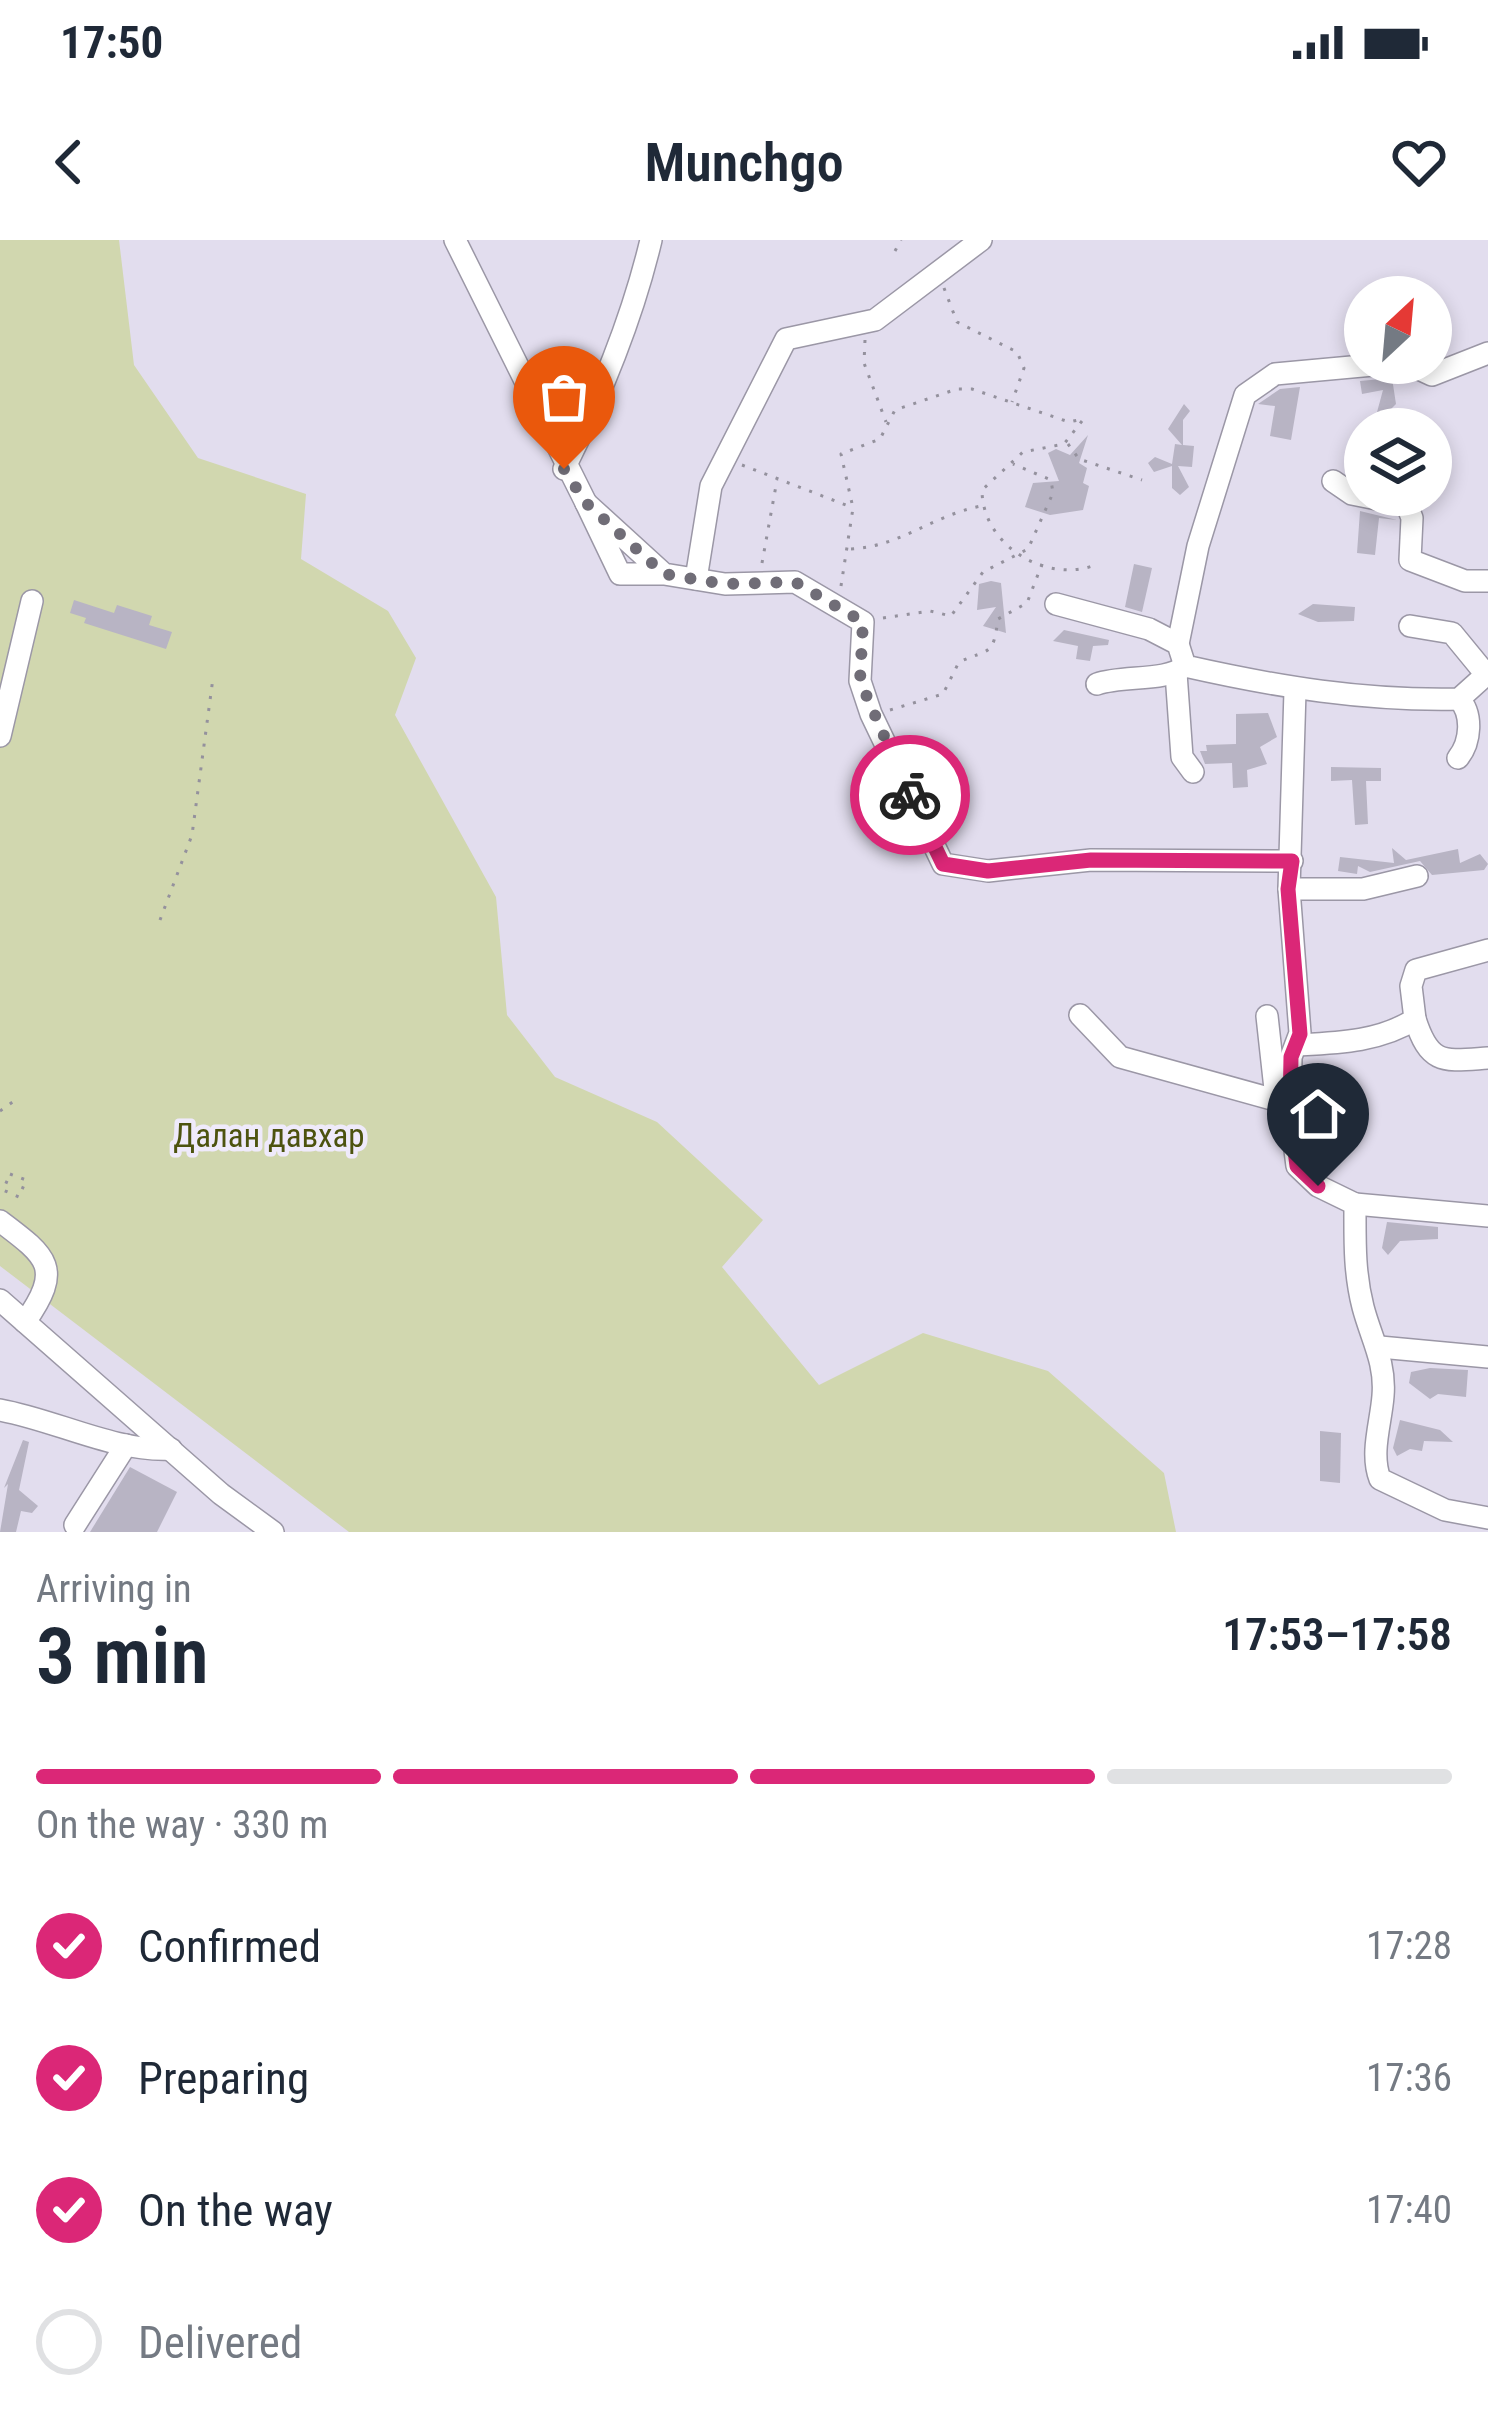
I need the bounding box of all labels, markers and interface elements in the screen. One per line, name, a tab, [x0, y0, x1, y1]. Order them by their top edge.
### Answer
text: 17:50	[60, 16, 163, 69]
icon: back	[36, 129, 102, 195]
icon: heart	[1386, 129, 1452, 195]
text: Munchgo	[644, 131, 844, 194]
north arrow	[1344, 276, 1452, 384]
map controls	[1344, 276, 1452, 516]
pin	[513, 346, 615, 469]
icon: bag	[531, 364, 597, 430]
button: layers	[1344, 408, 1452, 516]
courier	[850, 735, 970, 855]
icon: bike	[877, 762, 943, 828]
pin	[1267, 1063, 1369, 1186]
icon: home	[1285, 1081, 1351, 1147]
park label: Далан давхар	[173, 1116, 365, 1155]
text: Arriving in	[36, 1566, 192, 1612]
text: 17:53–17:58	[1222, 1608, 1452, 1661]
text: 3 min	[36, 1611, 209, 1702]
text: On the way · 330 m	[36, 1802, 328, 1848]
icon: check	[36, 1913, 102, 1979]
text: Confirmed	[138, 1920, 321, 1973]
text: 17:28	[1366, 1923, 1452, 1969]
icon: check	[36, 2045, 102, 2111]
text: Preparing	[138, 2052, 309, 2105]
text: 17:36	[1366, 2055, 1452, 2101]
icon: check	[36, 2177, 102, 2243]
text: On the way	[138, 2184, 333, 2237]
text: 17:40	[1366, 2187, 1452, 2233]
text: Delivered	[138, 2316, 302, 2369]

